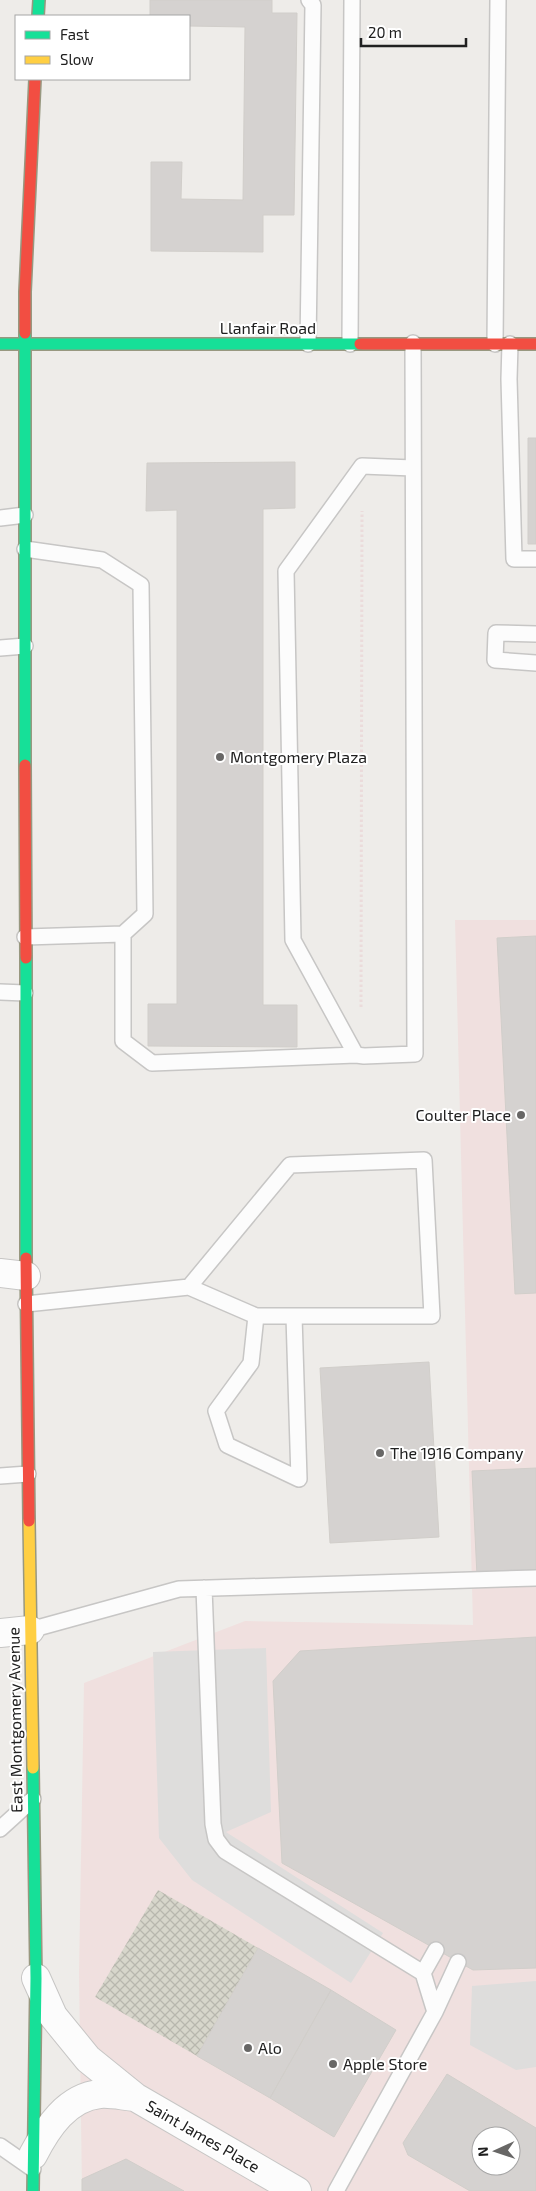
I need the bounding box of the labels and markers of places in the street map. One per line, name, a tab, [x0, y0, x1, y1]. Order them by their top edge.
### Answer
place label: Montgomery Plaza	[230, 747, 367, 766]
marker: Montgomery Plaza	[214, 751, 226, 763]
place label: Coulter Place	[415, 1105, 511, 1124]
marker: Coulter Place	[515, 1109, 527, 1121]
place label: The 1916 Company	[390, 1443, 524, 1462]
marker: The 1916 Company	[374, 1447, 386, 1459]
place label: Alo	[258, 2038, 282, 2057]
marker: Alo	[242, 2042, 254, 2054]
place label: Apple Store	[343, 2054, 427, 2073]
marker: Apple Store	[327, 2058, 339, 2070]

